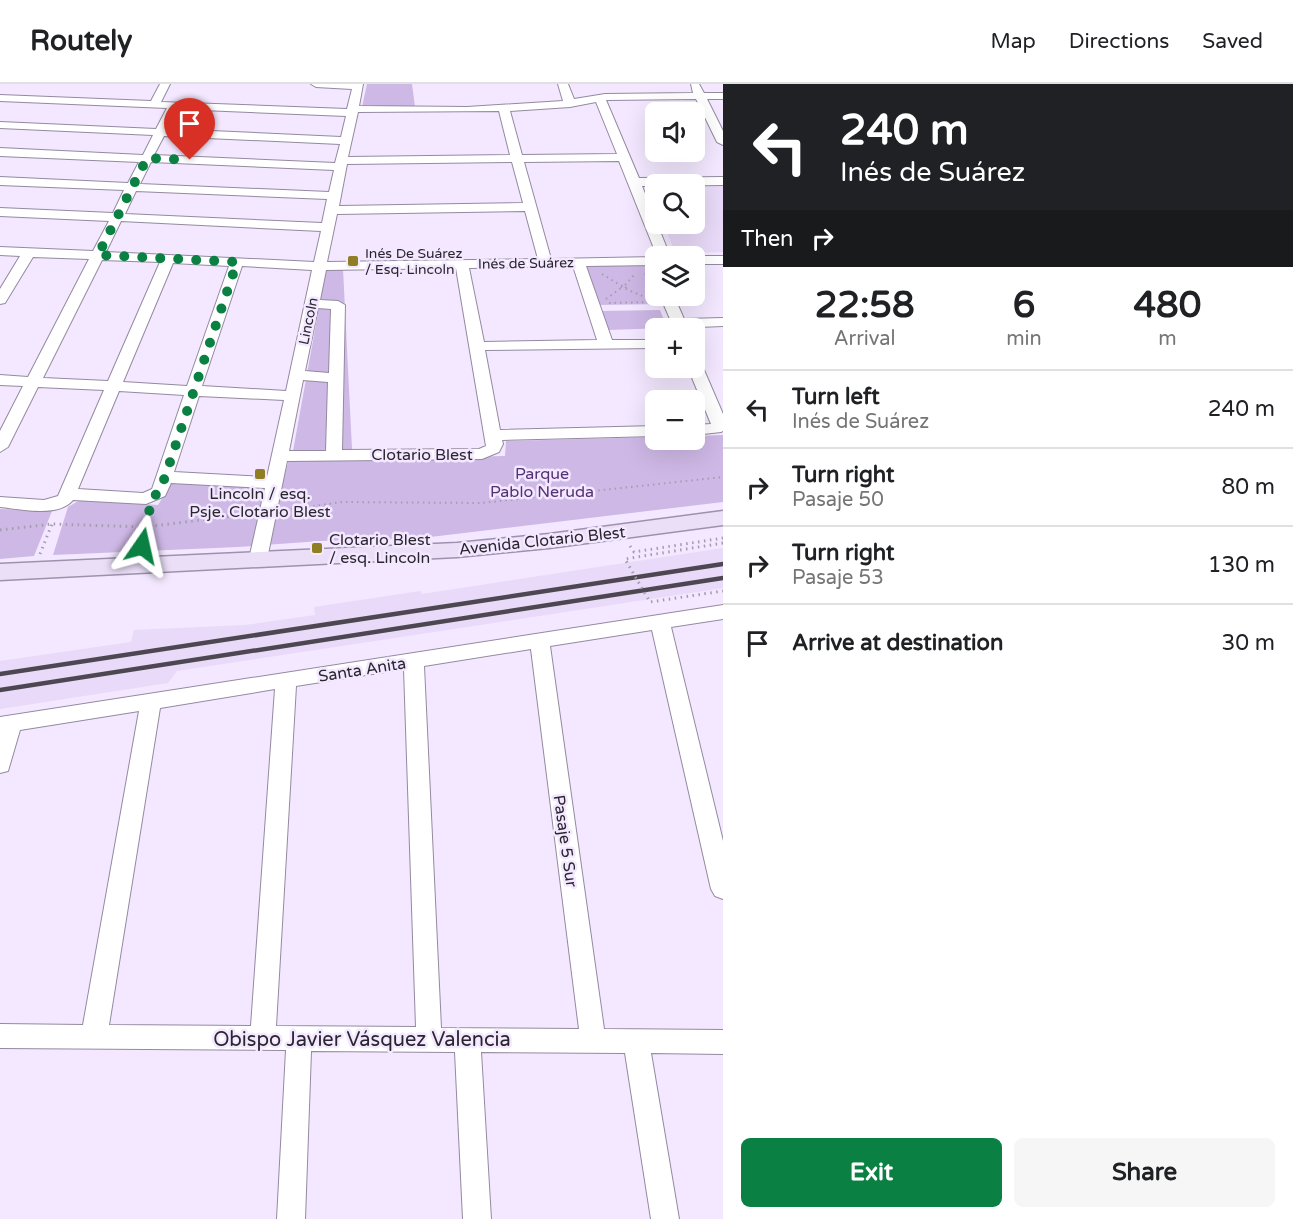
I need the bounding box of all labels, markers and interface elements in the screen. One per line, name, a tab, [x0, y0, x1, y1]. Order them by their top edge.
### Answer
text: Routely	[30, 24, 132, 58]
text: Map	[990, 29, 1036, 54]
text: Directions	[1069, 29, 1169, 54]
text: Saved	[1202, 29, 1263, 54]
pin	[164, 98, 215, 160]
map controls	[645, 102, 705, 450]
button: sound	[645, 102, 705, 162]
text: 240 m	[840, 105, 969, 156]
icon: arrive	[173, 107, 206, 140]
icon: left	[741, 108, 819, 186]
text: Inés de Suárez	[840, 156, 1025, 189]
button: search	[645, 174, 705, 234]
icon: right	[806, 222, 839, 255]
text: Then	[741, 226, 794, 252]
place label: Inés De Suárez / Esq. Lincoln	[365, 245, 462, 278]
button: layers	[645, 246, 705, 306]
marker: Inés De Suárez / Esq. Lincoln	[346, 254, 360, 268]
street label: Inés de Suárez	[478, 254, 574, 273]
text: 22:58	[815, 284, 915, 327]
text: 6	[1013, 284, 1035, 327]
text: 480	[1133, 284, 1201, 327]
street label: Lincoln	[295, 296, 322, 346]
button: +	[645, 318, 705, 378]
text: Arrival	[834, 327, 896, 351]
text: min	[1006, 327, 1042, 351]
text: m	[1158, 327, 1177, 351]
text: Turn left	[792, 384, 880, 410]
button: −	[645, 390, 705, 450]
icon: left	[741, 393, 774, 426]
text: 240 m	[1208, 396, 1275, 422]
text: Inés de Suárez	[792, 410, 929, 434]
street label: Clotario Blest	[371, 445, 473, 465]
text: Turn right	[792, 462, 894, 488]
park label: Parque Pablo Neruda	[490, 464, 594, 502]
marker: Lincoln / esq. Psje. Clotario Blest	[253, 467, 267, 481]
icon: right	[741, 471, 774, 504]
text: 80 m	[1221, 474, 1275, 500]
place label: Lincoln / esq. Psje. Clotario Blest	[189, 484, 331, 522]
text: Pasaje 50	[792, 488, 884, 512]
position arrow	[110, 514, 174, 578]
street label: Avenida Clotario Blest	[458, 522, 626, 560]
place label: Clotario Blest / esq. Lincoln	[329, 530, 431, 568]
text: Turn right	[792, 540, 894, 566]
marker: Clotario Blest / esq. Lincoln	[310, 541, 324, 555]
icon: right	[741, 549, 774, 582]
text: 130 m	[1208, 552, 1275, 578]
text: Pasaje 53	[792, 566, 884, 590]
icon: arrive	[741, 627, 774, 660]
text: Arrive at destination	[792, 630, 1003, 656]
text: 30 m	[1221, 630, 1275, 656]
street label: Santa Anita	[317, 653, 407, 687]
street label: Pasaje 5 Sur	[549, 794, 582, 889]
street label: Obispo Javier Vásquez Valencia	[213, 1028, 511, 1052]
button: Exit	[741, 1138, 1002, 1207]
button: Share	[1014, 1138, 1275, 1207]

